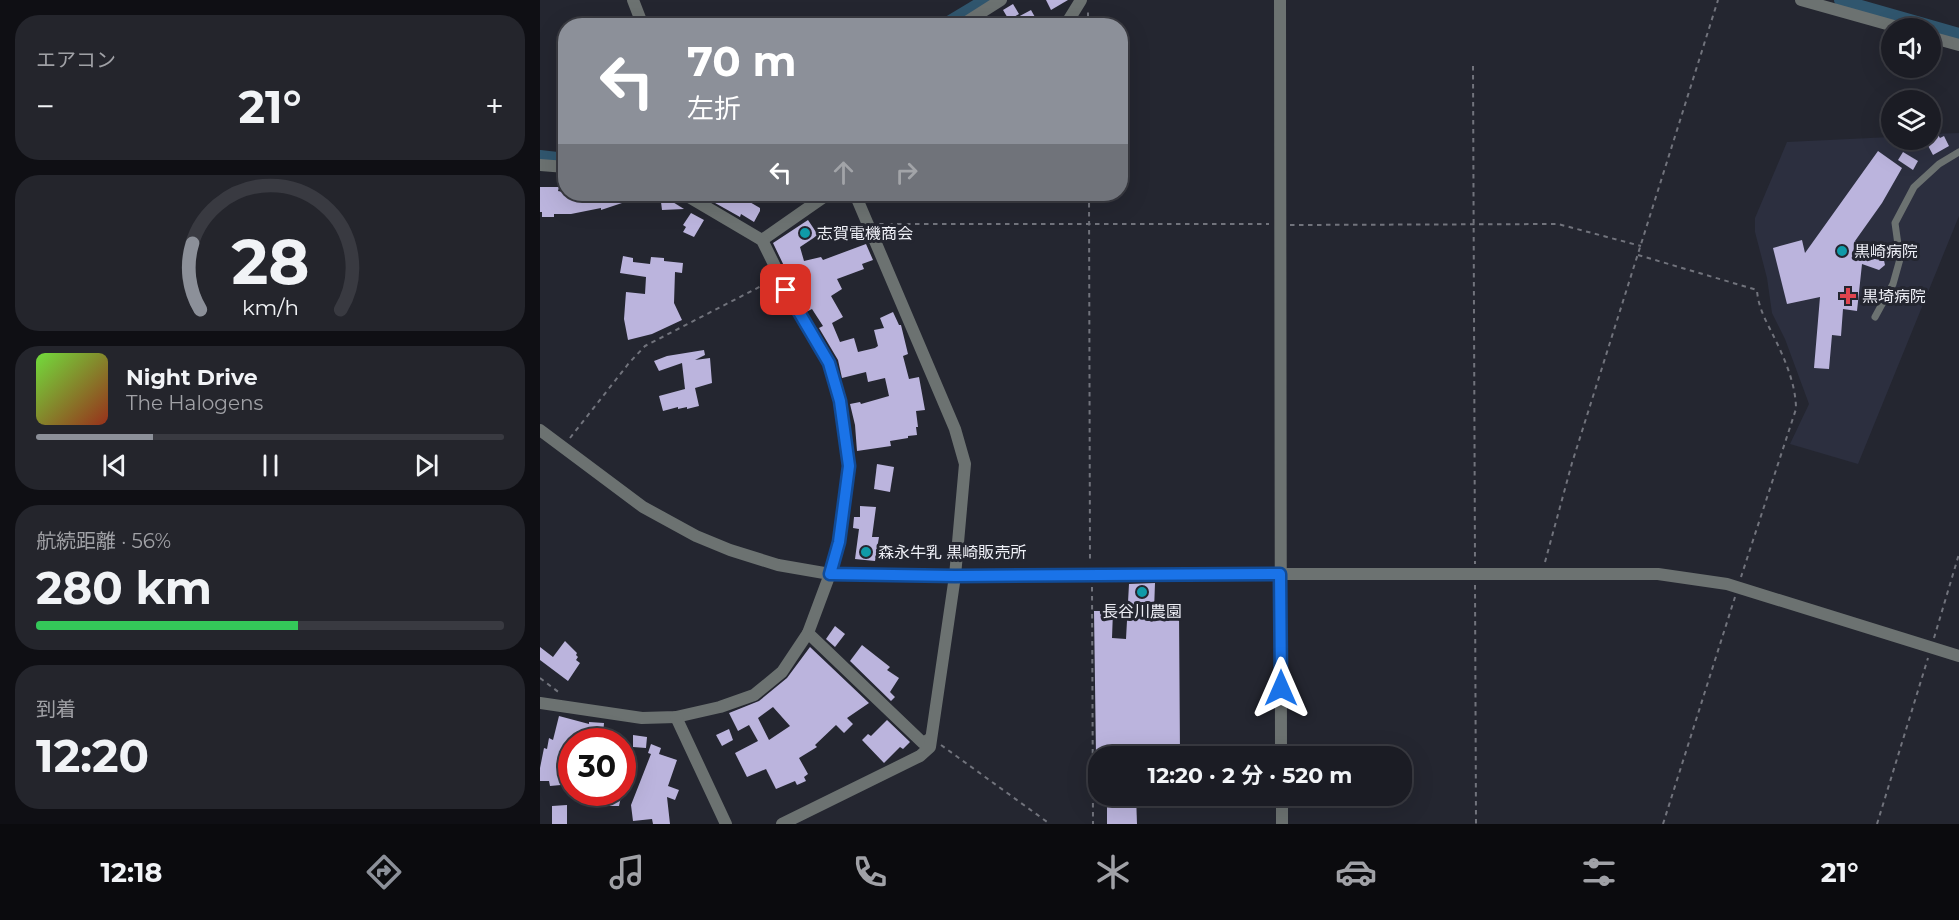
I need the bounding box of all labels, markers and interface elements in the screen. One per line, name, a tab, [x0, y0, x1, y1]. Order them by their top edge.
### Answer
map controls	[1881, 18, 1941, 150]
button: sound	[1881, 18, 1941, 78]
text: 70 m	[687, 35, 797, 87]
icon: left	[588, 42, 666, 120]
text: エアコン	[36, 48, 116, 72]
text: 21°	[238, 79, 302, 134]
text: −	[36, 86, 55, 126]
text: +	[485, 86, 504, 126]
button: layers	[1881, 90, 1941, 150]
text: 左折	[687, 92, 741, 125]
icon: left	[764, 156, 797, 189]
icon: ahead	[827, 156, 860, 189]
icon: right	[890, 156, 923, 189]
text: 28	[231, 224, 309, 300]
place label: 志賀電機商会	[817, 224, 913, 243]
marker: 志賀電機商会	[798, 226, 812, 240]
place label: 黒崎病院	[1854, 242, 1918, 261]
marker: 黒崎病院	[1835, 244, 1849, 258]
pin	[760, 264, 811, 315]
icon: arrive	[769, 273, 802, 306]
marker: 黒埼病院	[1839, 287, 1857, 305]
place label: 黒埼病院	[1862, 287, 1926, 306]
text: km/h	[241, 294, 299, 320]
text: Night Drive	[126, 364, 258, 391]
text: The Halogens	[126, 391, 263, 415]
icon: previous	[98, 449, 131, 482]
icon: pause	[254, 449, 287, 482]
icon: next	[410, 449, 443, 482]
text: 航続距離 · 56%	[36, 529, 171, 553]
place label: 森永牛乳 黒崎販売所	[878, 543, 1026, 562]
marker: 森永牛乳 黒崎販売所	[859, 545, 873, 559]
text: 280 km	[36, 560, 212, 615]
marker: 長谷川農園	[1135, 585, 1149, 599]
place label: 長谷川農園	[1102, 602, 1182, 621]
position arrow	[1249, 656, 1313, 720]
text: 到着	[36, 697, 76, 721]
text: 12:20	[36, 728, 149, 783]
speed limit sign: 30	[558, 728, 636, 806]
text: 12:20 · 2 分 · 520 m	[1148, 762, 1352, 789]
icon: directions	[363, 851, 405, 893]
icon: music	[606, 851, 648, 893]
icon: phone	[849, 851, 891, 893]
icon: climate	[1092, 851, 1134, 893]
icon: car	[1335, 851, 1377, 893]
icon: filters	[1578, 851, 1620, 893]
text: 12:18	[100, 856, 162, 889]
text: 21°	[1821, 856, 1858, 889]

